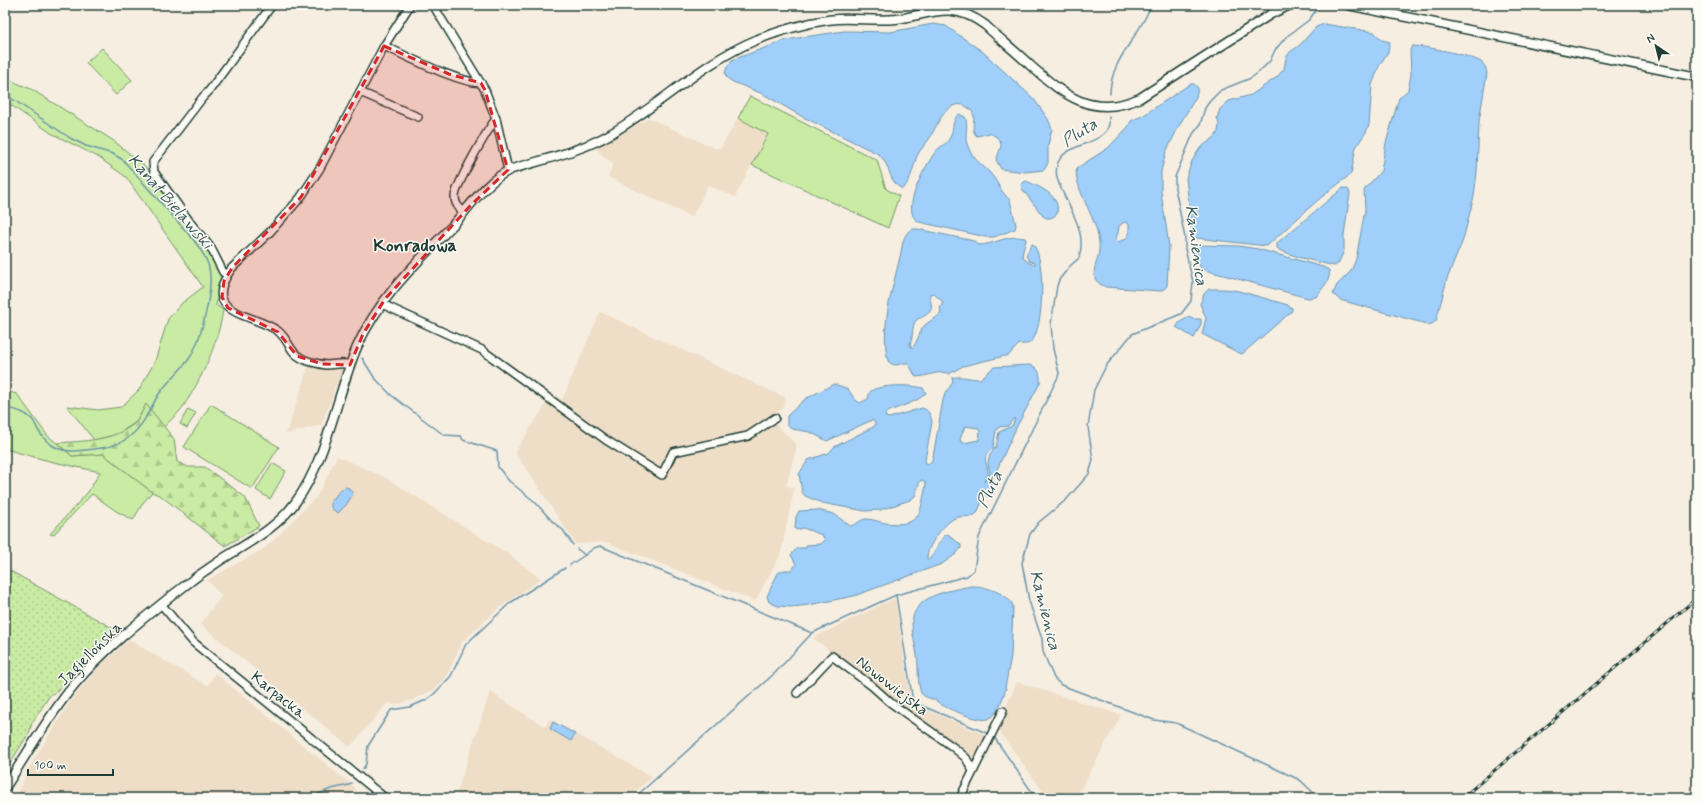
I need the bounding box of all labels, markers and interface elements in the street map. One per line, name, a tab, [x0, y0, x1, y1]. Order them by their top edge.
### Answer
north arrow	[1636, 26, 1676, 66]
text: N	[1644, 31, 1658, 46]
water label: Pluta	[1058, 113, 1102, 152]
water label: Kanał Bielawski	[123, 149, 219, 256]
water label: Kamienica	[1179, 203, 1213, 288]
district label: Konradowa	[373, 234, 457, 258]
water label: Pluta	[972, 467, 1008, 511]
water label: Kamienica	[1025, 568, 1066, 653]
street label: Jagiellońska	[53, 617, 127, 691]
street label: Nowowiejska	[852, 651, 933, 721]
street label: Karpacka	[246, 667, 310, 724]
scale bar	[28, 751, 113, 777]
text: 100 m	[34, 758, 66, 774]

